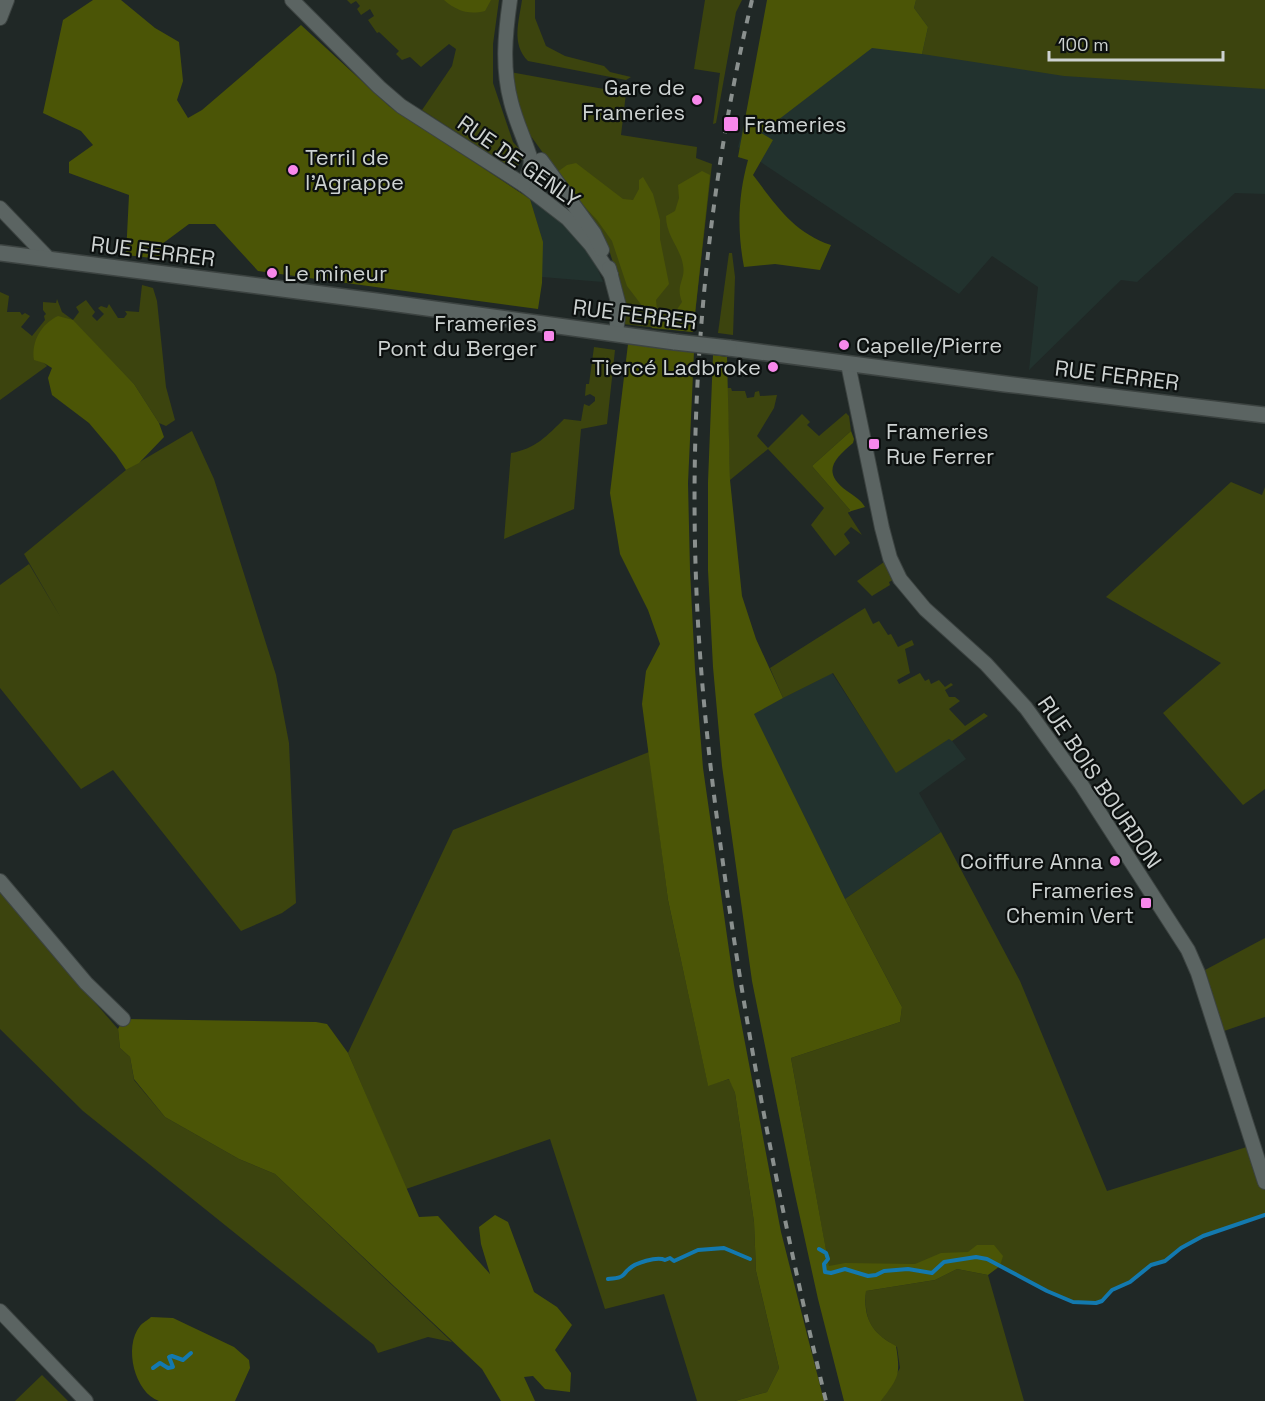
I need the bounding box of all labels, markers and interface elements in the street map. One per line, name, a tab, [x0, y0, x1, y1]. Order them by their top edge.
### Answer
scale bar	[1049, 24, 1223, 62]
text: 100 m	[1058, 33, 1109, 56]
place label: Gare de Frameries	[582, 73, 685, 126]
marker: Gare de Frameries	[690, 93, 704, 107]
street label: RUE DE GENLY	[452, 108, 586, 214]
place label: Frameries	[744, 110, 847, 138]
marker: Frameries	[722, 115, 740, 133]
place label: Terril de l'Agrappe	[305, 143, 404, 196]
marker: Terril de l'Agrappe	[286, 163, 300, 177]
street label: RUE FERRER	[89, 229, 217, 273]
place label: Le mineur	[284, 259, 387, 287]
marker: Le mineur	[265, 266, 279, 280]
street label: RUE FERRER	[571, 292, 699, 336]
place label: Frameries Pont du Berger	[377, 309, 537, 362]
marker: Frameries Pont du Berger	[542, 329, 556, 343]
place label: Capelle/Pierre	[856, 331, 1002, 359]
marker: Capelle/Pierre	[837, 338, 851, 352]
place label: Tiercé Ladbroke	[592, 353, 761, 381]
street label: RUE FERRER	[1053, 353, 1181, 397]
marker: Tiercé Ladbroke	[766, 360, 780, 374]
place label: Frameries Rue Ferrer	[886, 417, 994, 470]
marker: Frameries Rue Ferrer	[867, 437, 881, 451]
street label: RUE BOIS BOURDON	[1032, 690, 1168, 874]
place label: Coiffure Anna	[960, 847, 1103, 875]
marker: Coiffure Anna	[1108, 854, 1122, 868]
place label: Frameries Chemin Vert	[1006, 876, 1134, 929]
marker: Frameries Chemin Vert	[1139, 896, 1153, 910]

